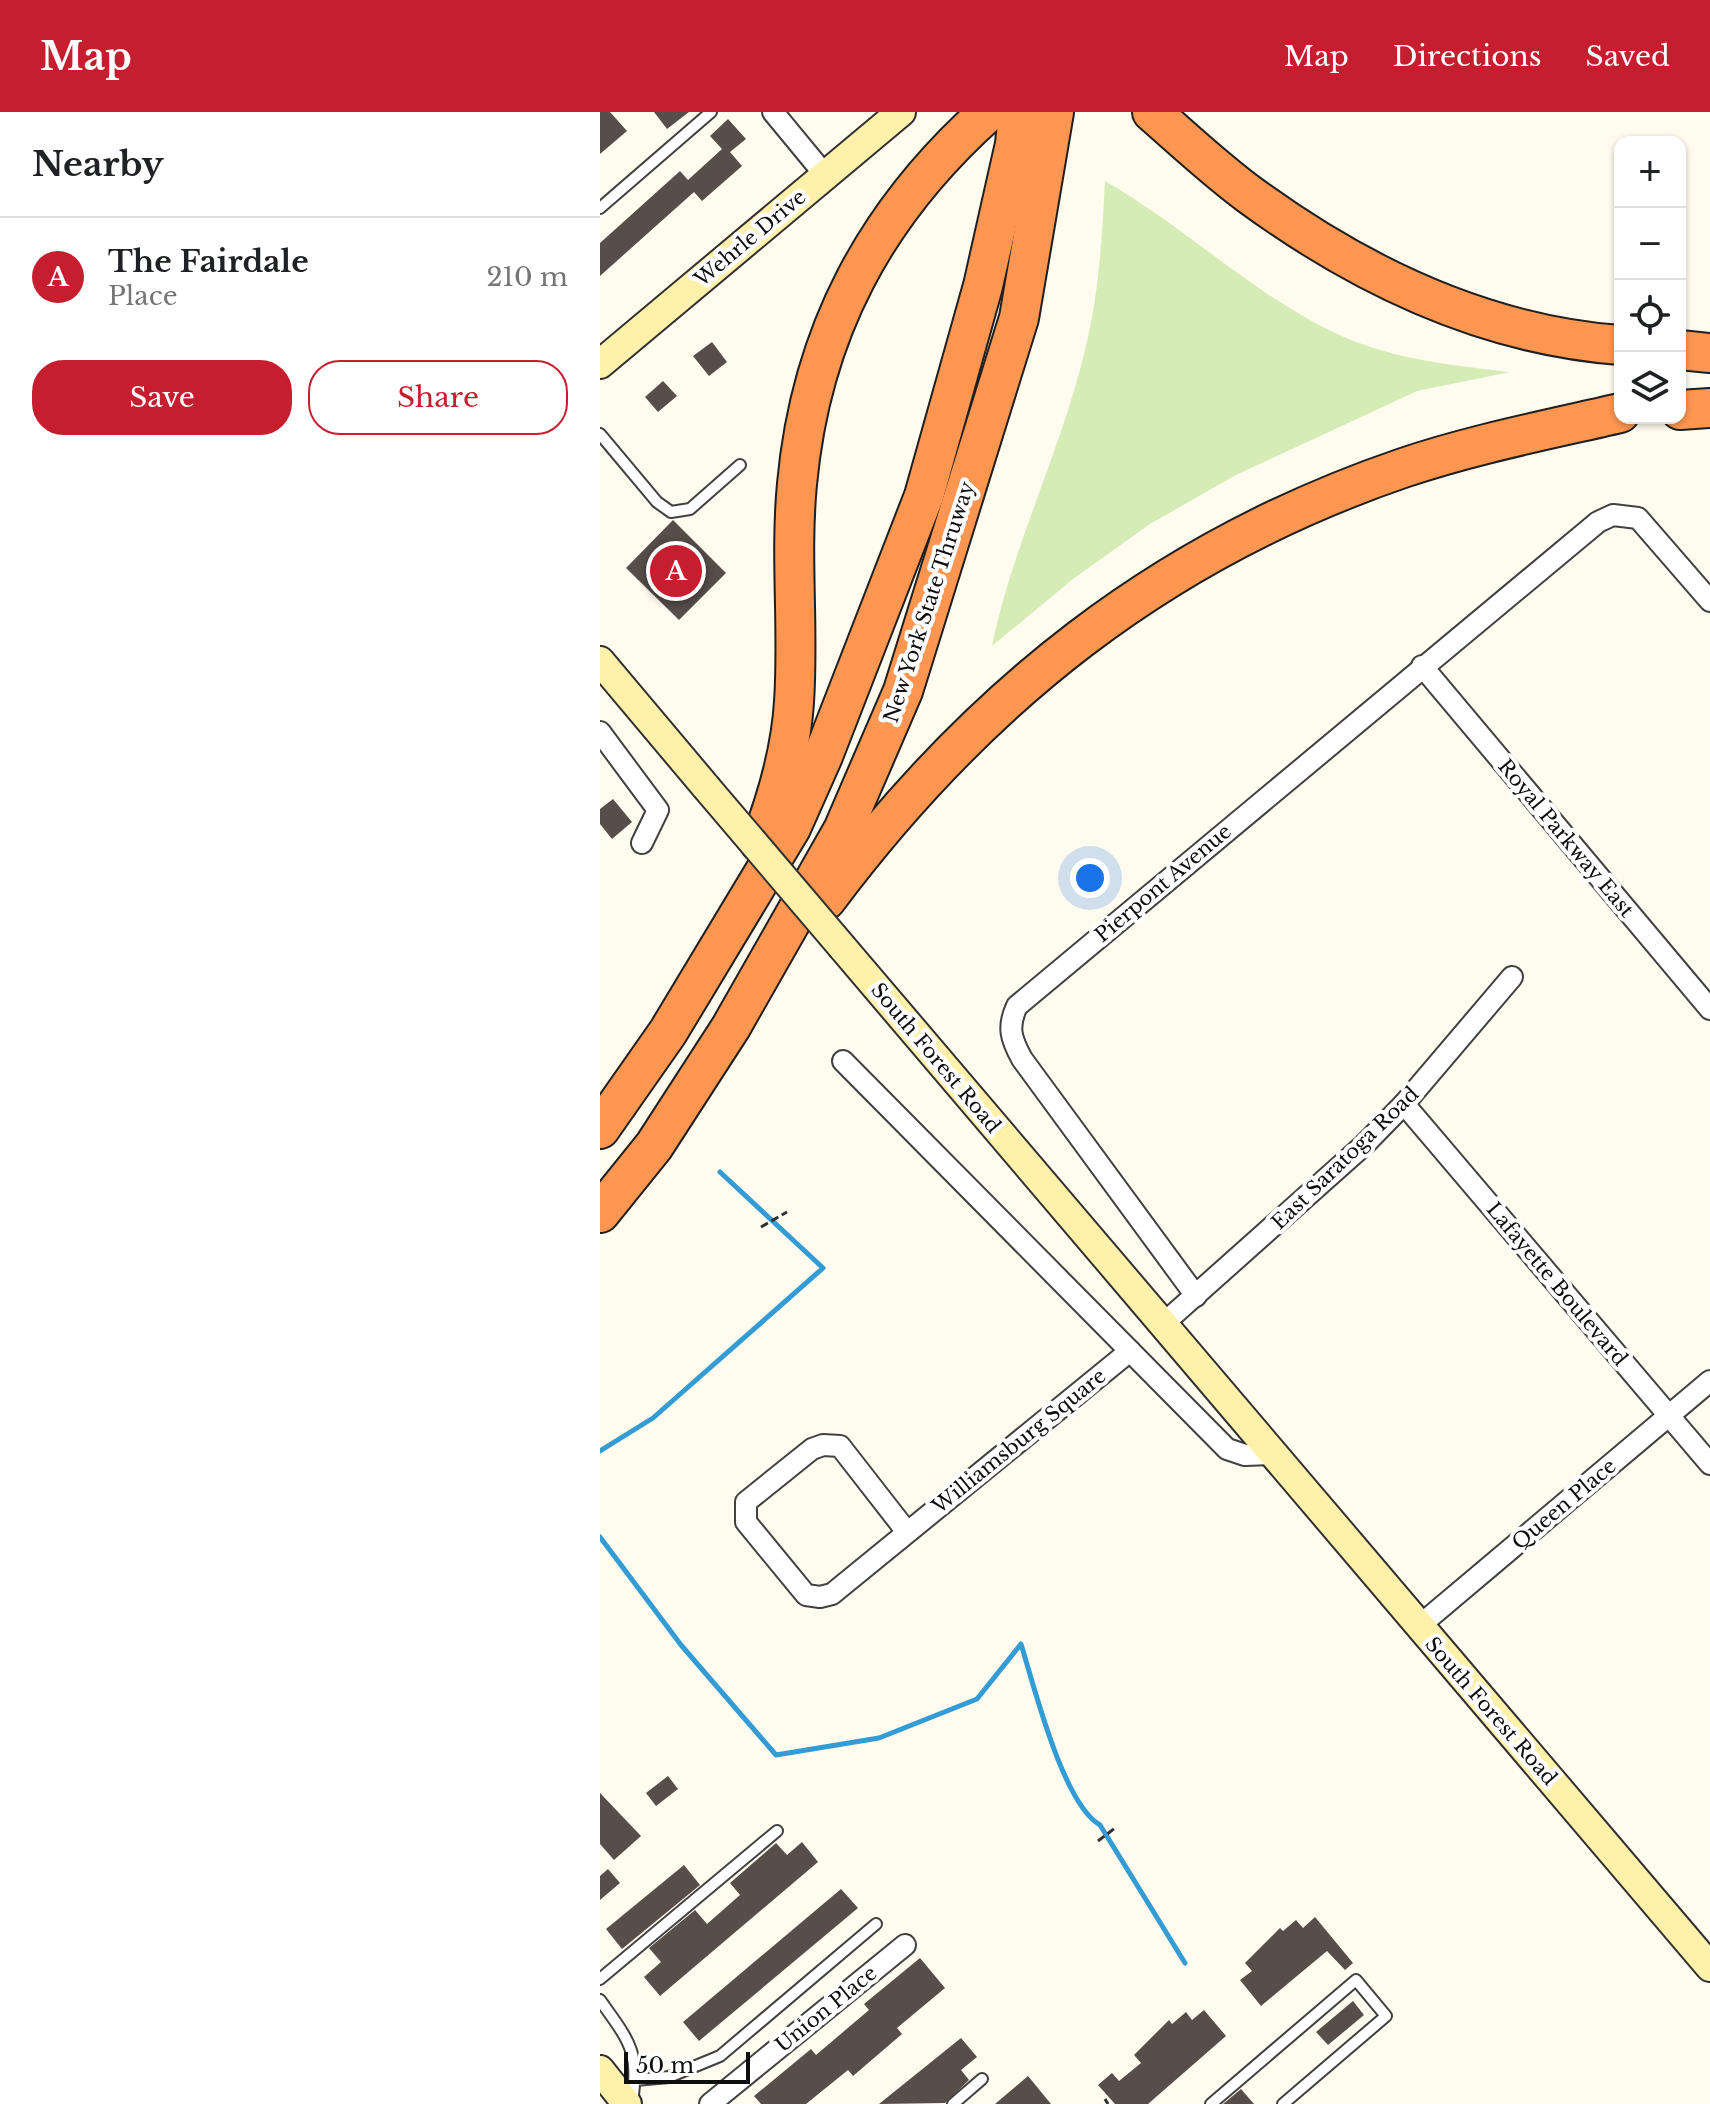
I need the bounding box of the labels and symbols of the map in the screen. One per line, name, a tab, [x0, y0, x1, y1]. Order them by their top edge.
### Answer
street label: Wehrle Drive	[689, 185, 810, 292]
street label: New York State Thruway	[879, 478, 979, 725]
pin: A	[650, 541, 702, 601]
street label: Royal Parkway East	[1493, 754, 1639, 922]
street label: Pierpont Avenue	[1090, 819, 1236, 947]
your location	[1070, 858, 1110, 898]
street label: South Forest Road	[866, 978, 1006, 1138]
street label: East Saratoga Road	[1267, 1082, 1423, 1234]
street label: Lafayette Boulevard	[1482, 1197, 1632, 1371]
street label: Williamsburg Square	[927, 1364, 1111, 1519]
street label: Queen Place	[1507, 1454, 1621, 1554]
street label: South Forest Road	[1420, 1632, 1562, 1790]
street label: Union Place	[771, 1961, 881, 2057]
scale bar	[624, 2048, 750, 2084]

